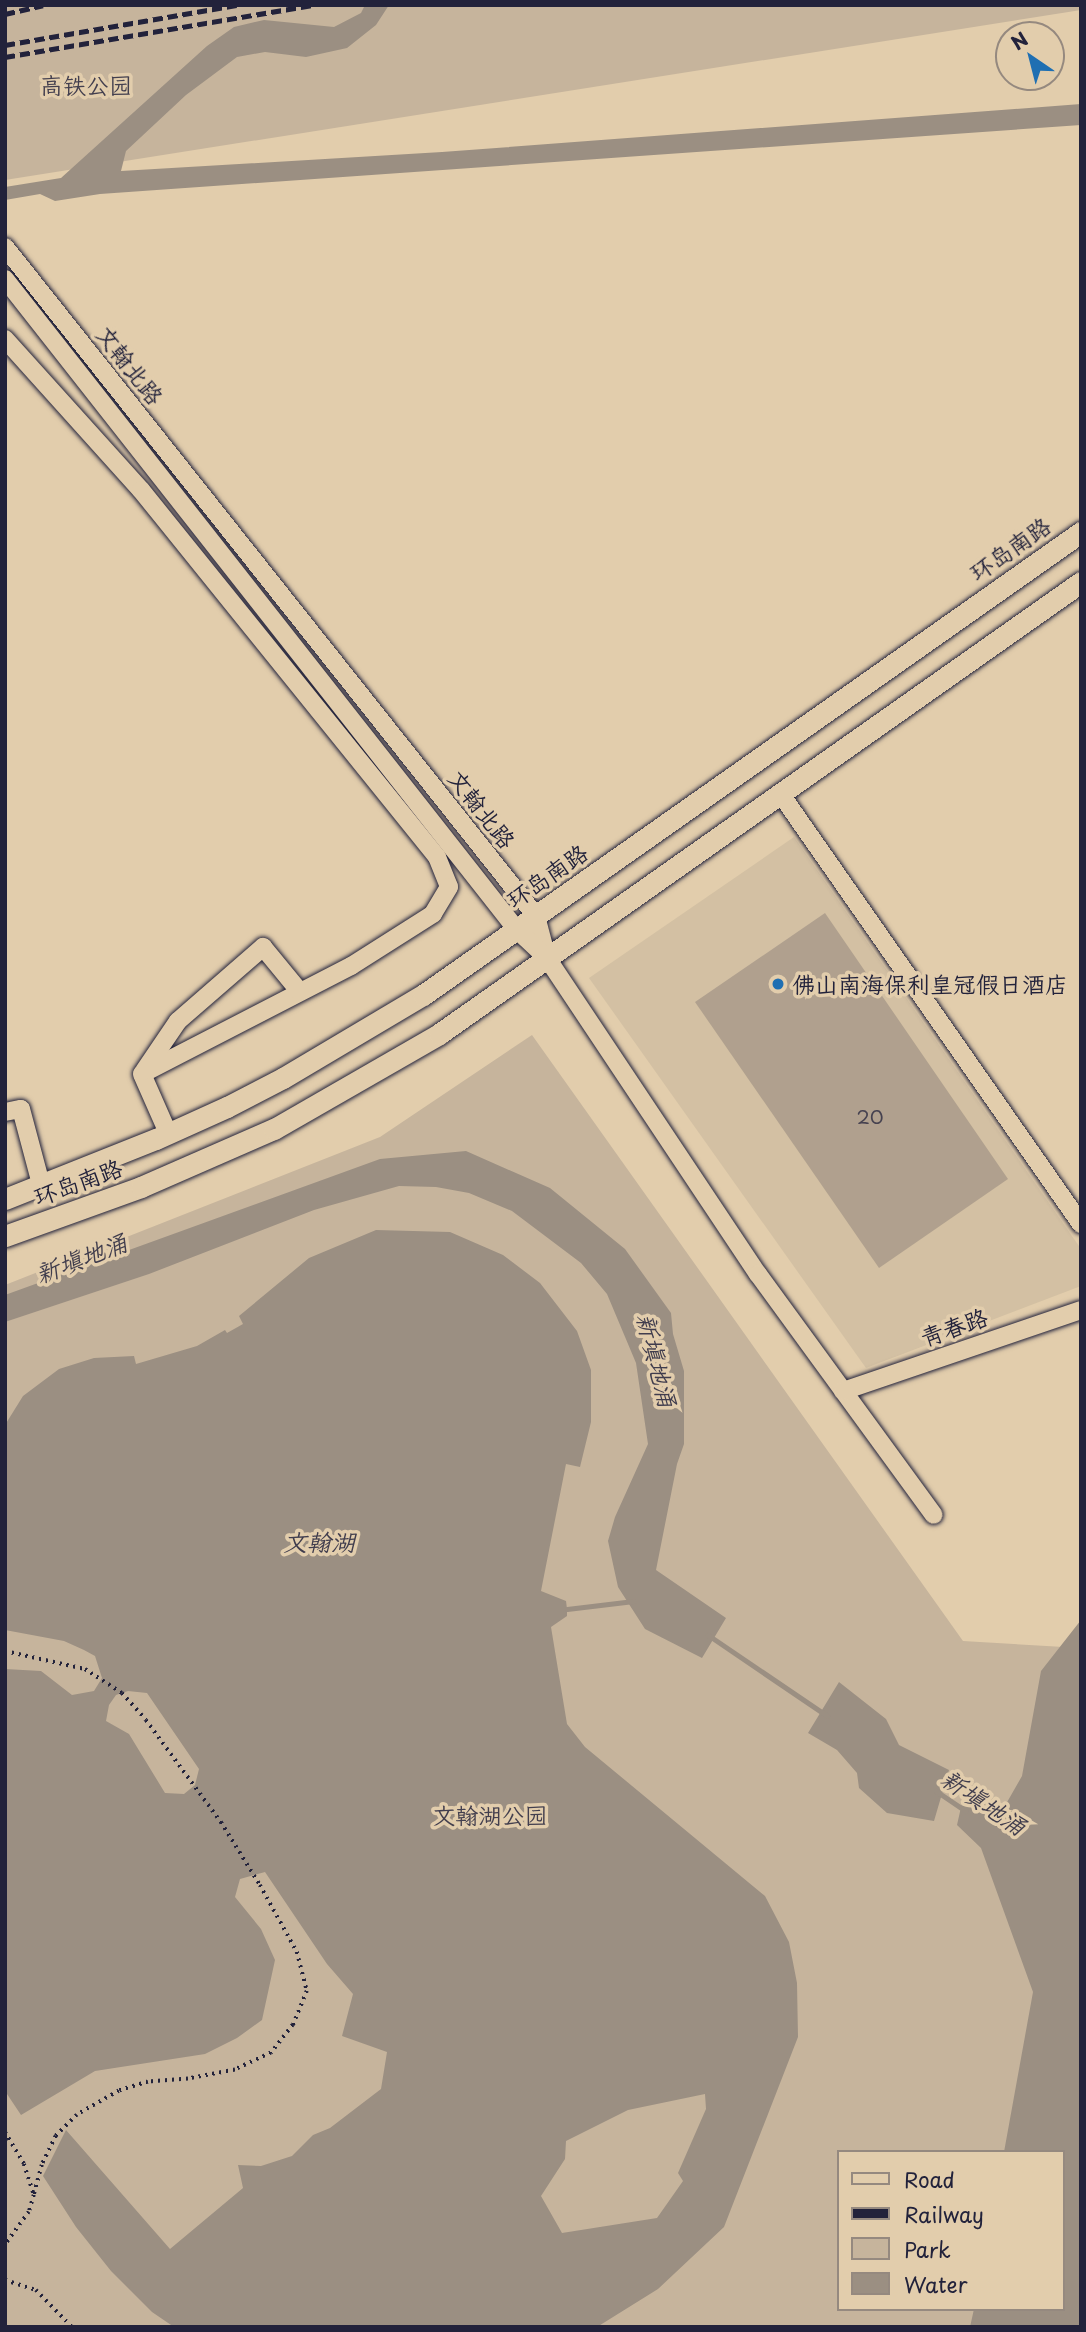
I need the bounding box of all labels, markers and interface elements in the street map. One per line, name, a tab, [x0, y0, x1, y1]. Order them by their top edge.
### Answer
north arrow	[995, 21, 1065, 91]
text: N	[1005, 25, 1033, 56]
park label: 高铁公园	[40, 71, 132, 99]
street label: 文翰北路	[91, 320, 169, 410]
street label: 环岛南路	[964, 511, 1056, 587]
street label: 文翰北路	[443, 764, 521, 854]
street label: 环岛南路	[501, 838, 593, 914]
place label: 佛山南海保利皇冠假日酒店	[792, 970, 1068, 998]
marker: 佛山南海保利皇冠假日酒店	[770, 976, 786, 992]
house number: 20	[856, 1106, 884, 1128]
street label: 环岛南路	[30, 1153, 126, 1211]
water label: 新填地涌	[31, 1227, 131, 1289]
street label: 青春路	[917, 1303, 991, 1351]
water label: 新填地涌	[631, 1310, 683, 1410]
water label: 文翰湖	[283, 1528, 355, 1556]
water label: 新填地涌	[936, 1763, 1032, 1841]
park label: 文翰湖公园	[433, 1801, 547, 1829]
legend	[838, 2150, 1065, 2311]
text: Road	[904, 2163, 955, 2195]
text: Railway	[904, 2198, 984, 2230]
text: Park	[904, 2233, 951, 2265]
text: Water	[904, 2268, 967, 2300]

